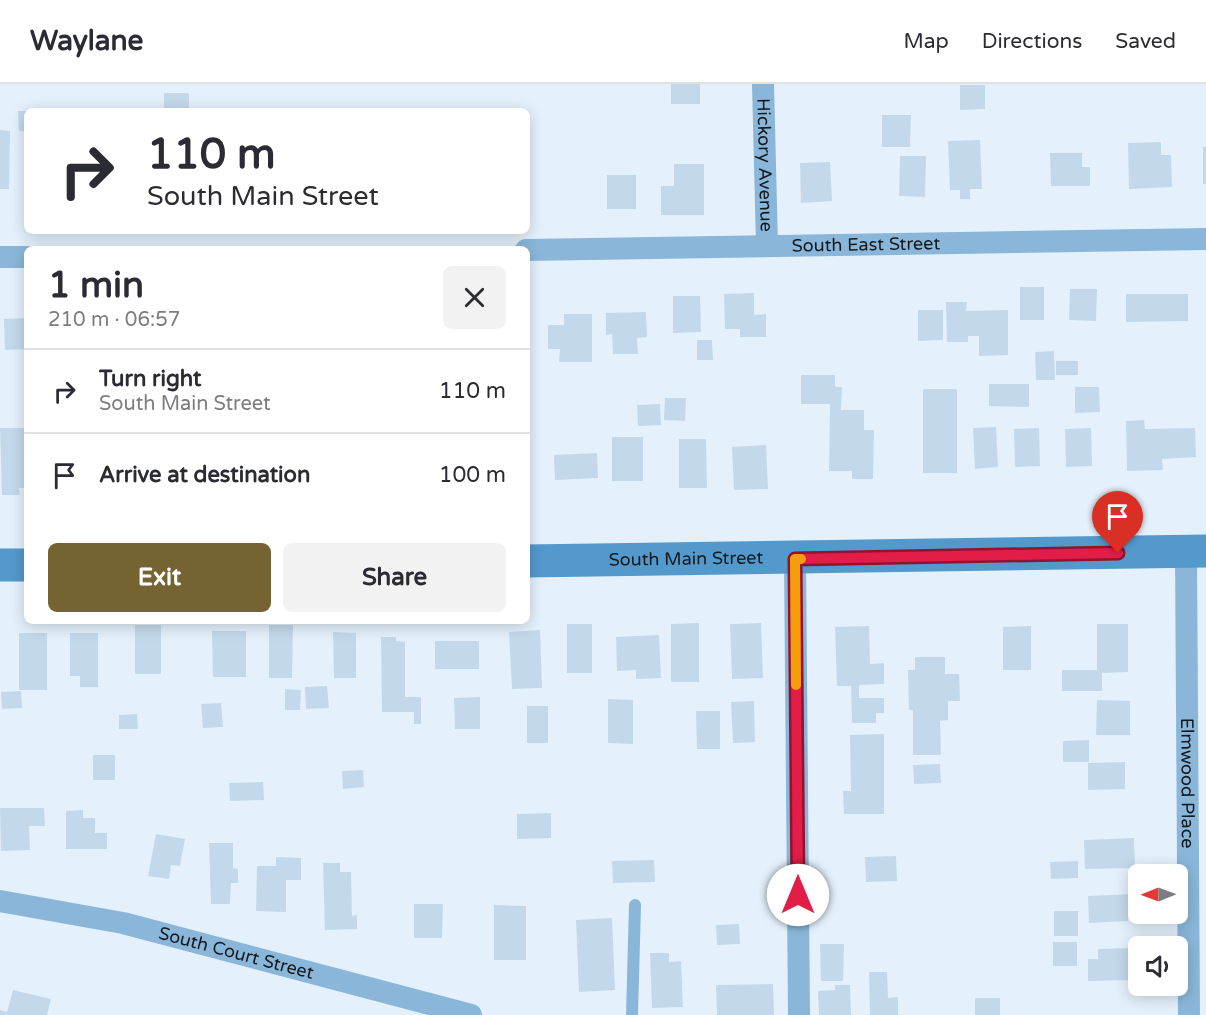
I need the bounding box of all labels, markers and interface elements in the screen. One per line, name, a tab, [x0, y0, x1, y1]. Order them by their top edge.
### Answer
text: Waylane	[30, 24, 143, 58]
text: Map	[903, 29, 949, 54]
text: Directions	[982, 29, 1082, 54]
text: Saved	[1115, 29, 1176, 54]
street label: Hickory Avenue	[752, 98, 778, 232]
text: 110 m	[147, 129, 276, 180]
icon: right	[48, 132, 126, 210]
text: South Main Street	[147, 180, 379, 213]
street label: South East Street	[791, 232, 941, 257]
text: 1 min	[48, 264, 144, 307]
button: close	[443, 266, 506, 329]
text: 210 m · 06:57	[48, 308, 180, 332]
text: Turn right	[99, 366, 201, 392]
icon: right	[48, 375, 81, 408]
text: 110 m	[439, 378, 506, 404]
text: South Main Street	[99, 392, 271, 416]
icon: arrive	[48, 459, 81, 492]
text: Arrive at destination	[99, 462, 310, 488]
text: 100 m	[439, 462, 506, 488]
pin	[1092, 491, 1143, 553]
icon: arrive	[1101, 500, 1134, 533]
button: Exit	[48, 543, 271, 612]
button: Share	[283, 543, 506, 612]
street label: South Main Street	[608, 547, 764, 571]
street label: Elmwood Place	[1176, 718, 1199, 848]
position arrow	[766, 863, 830, 927]
north arrow	[1128, 864, 1188, 924]
map controls	[1128, 864, 1188, 996]
street label: South Court Street	[156, 922, 316, 984]
button: sound	[1128, 936, 1188, 996]

